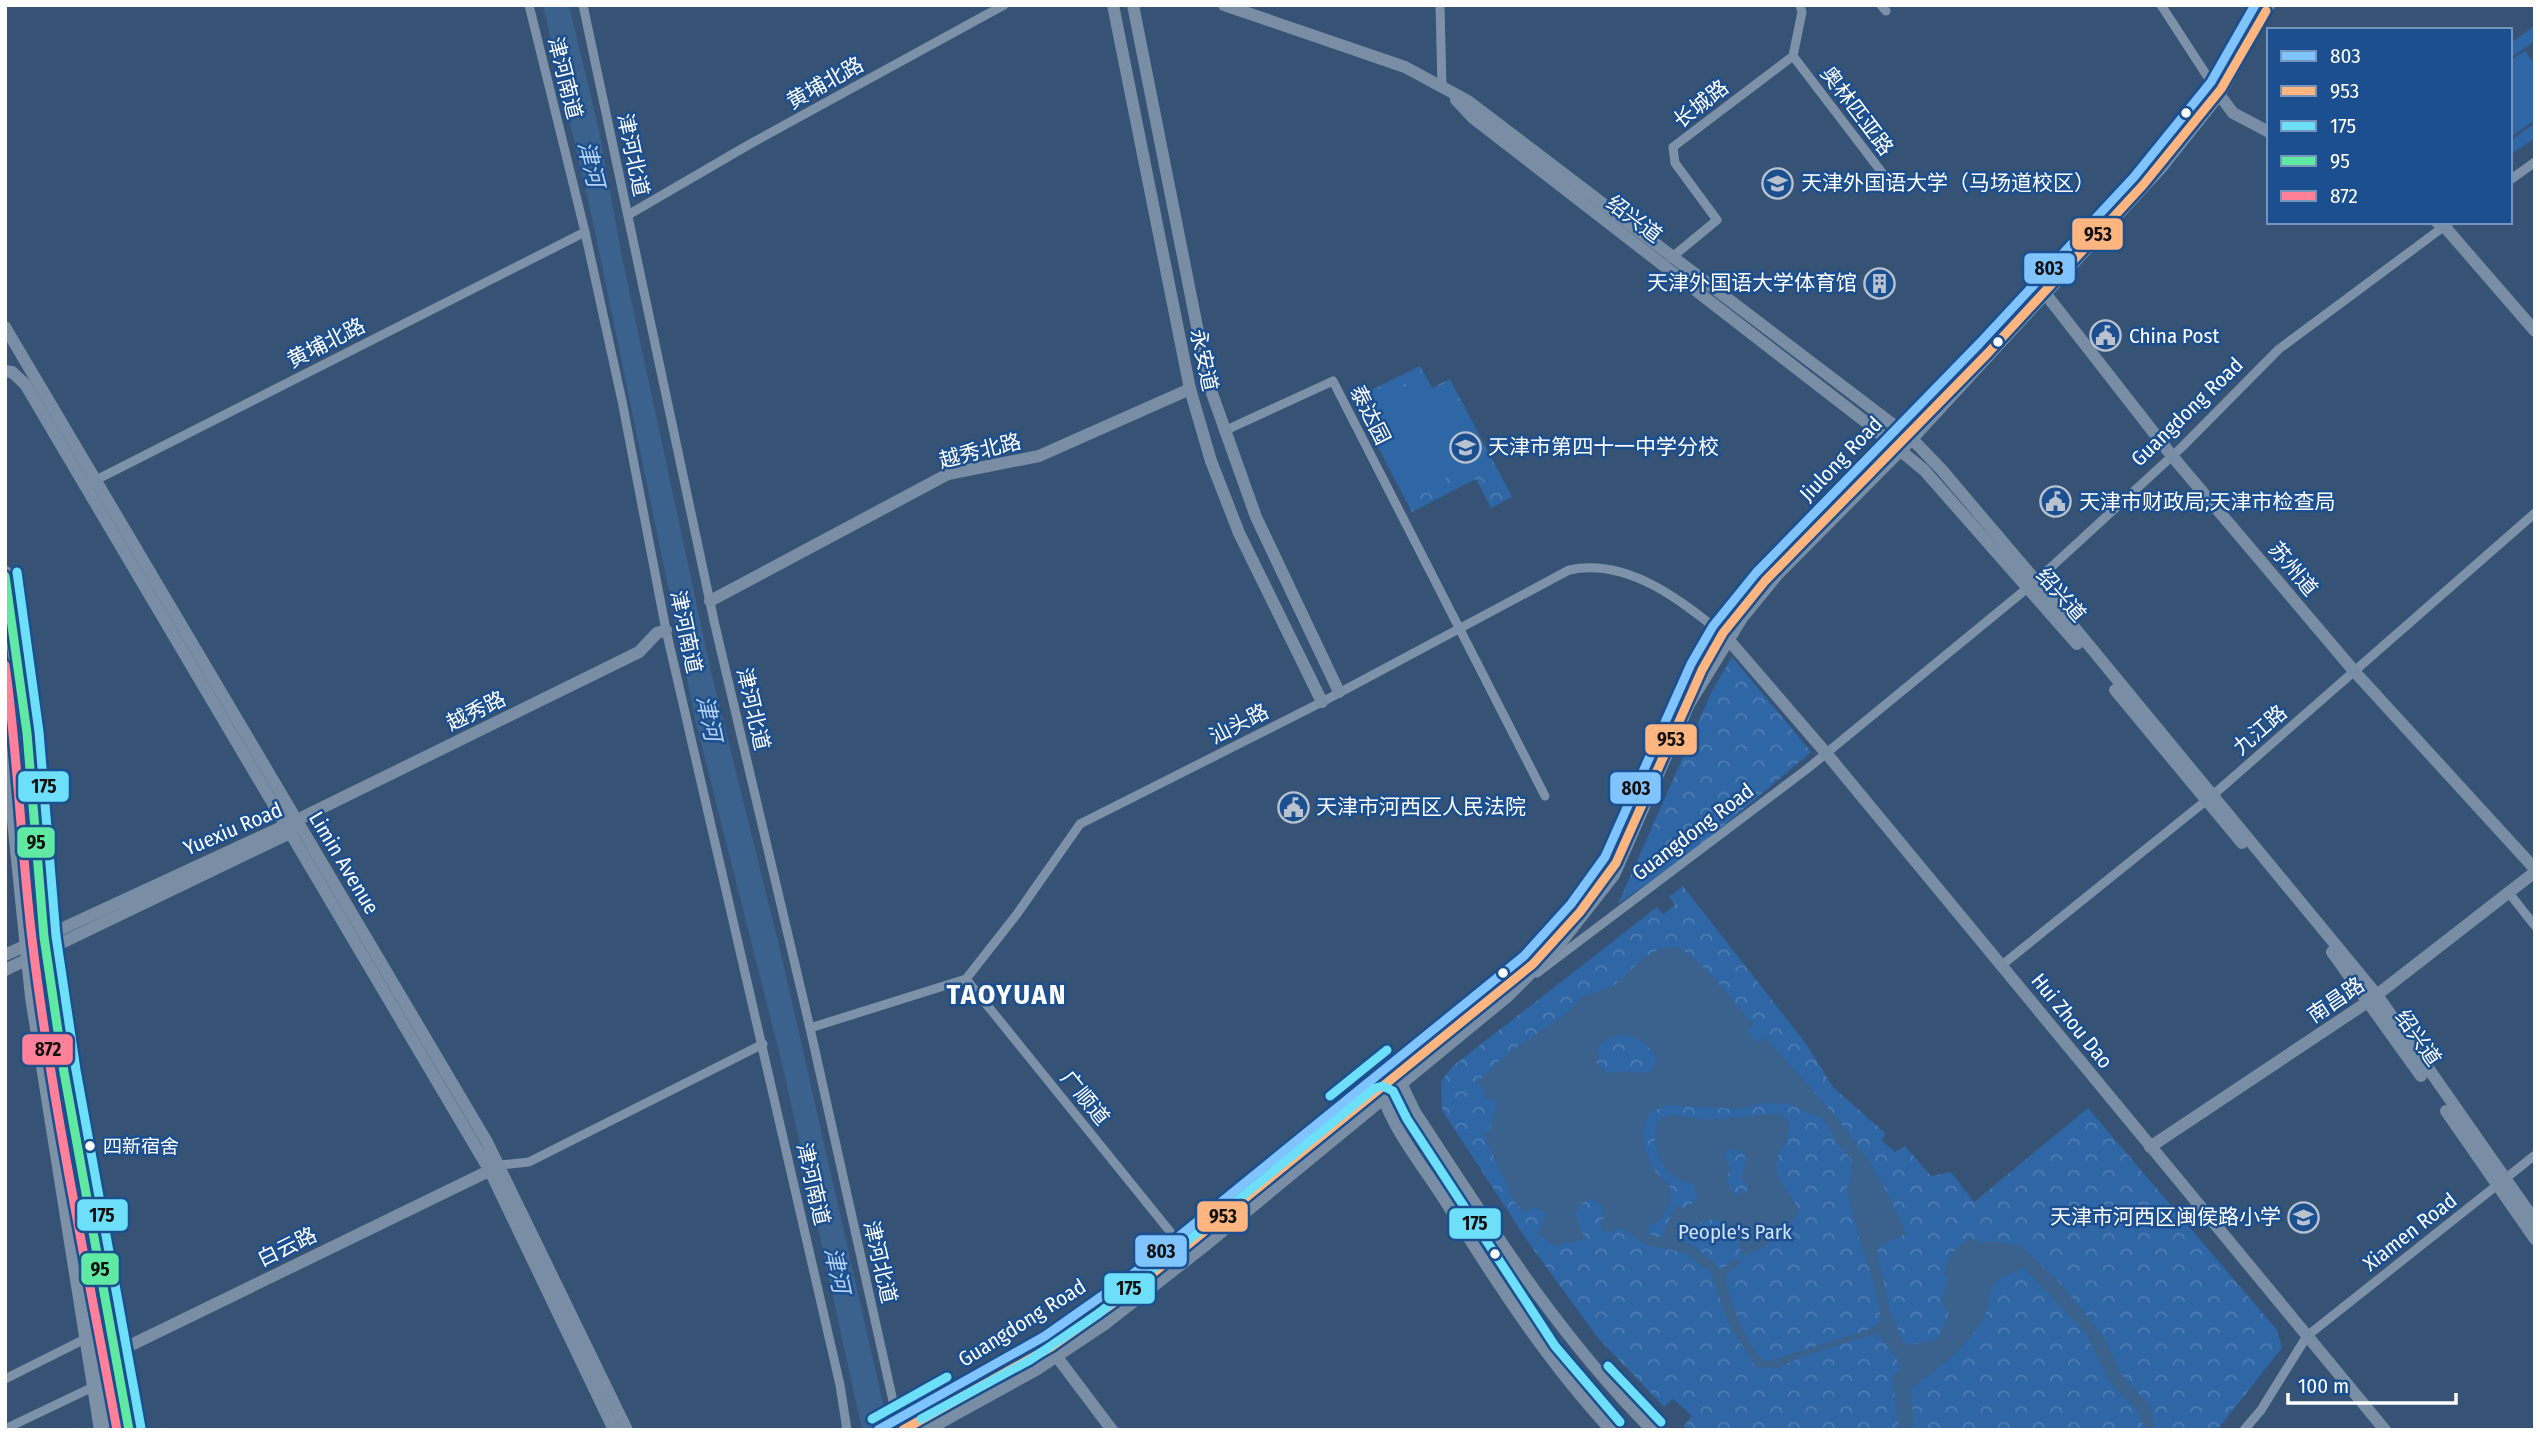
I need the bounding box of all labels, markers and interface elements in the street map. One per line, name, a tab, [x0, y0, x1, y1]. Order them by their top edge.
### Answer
legend	[2267, 28, 2512, 224]
street label: 津河南道	[542, 34, 588, 122]
text: 803	[2330, 43, 2361, 69]
street label: 黄埔北路	[782, 51, 868, 115]
street label: 奥林匹亚路	[1815, 61, 1899, 161]
street label: 长城路	[1668, 74, 1734, 134]
text: 953	[2330, 78, 2359, 104]
unlabelled marker	[2179, 106, 2193, 120]
street label: 津河北道	[612, 111, 654, 199]
text: 175	[2330, 113, 2356, 139]
water label: 津河	[572, 138, 611, 194]
text: 95	[2330, 148, 2350, 174]
school or university icon: 天津外国语大学（马场道校区）	[1761, 166, 1795, 200]
place label: 天津外国语大学（马场道校区）	[1801, 170, 2095, 196]
text: 872	[2330, 183, 2358, 209]
street label: 绍兴道	[1601, 190, 1667, 248]
line badge: 953	[2071, 217, 2124, 251]
text: 953	[2084, 223, 2112, 246]
line badge: 803	[2023, 252, 2076, 285]
text: 803	[2034, 257, 2064, 280]
building icon: 天津外国语大学体育馆	[1863, 266, 1897, 300]
place label: 天津外国语大学体育馆	[1647, 270, 1857, 296]
street label: 黄埔北路	[283, 312, 369, 374]
public building icon: China Post	[2089, 319, 2123, 353]
place label: China Post	[2129, 323, 2219, 349]
street label: 永安道	[1185, 326, 1223, 394]
unlabelled marker	[1991, 335, 2005, 349]
street label: Guangdong Road	[2126, 352, 2248, 472]
street label: 泰达园	[1344, 381, 1396, 449]
street label: Jiulong Road	[1794, 411, 1888, 507]
street label: 越秀北路	[936, 428, 1024, 474]
school or university icon: 天津市第四十一中学分校	[1448, 430, 1482, 464]
place label: 天津市第四十一中学分校	[1488, 434, 1719, 460]
public building icon: 天津市财政局;天津市检查局	[2039, 485, 2073, 519]
place label: 天津市财政局;天津市检查局	[2079, 489, 2335, 515]
street label: 苏州道	[2263, 537, 2323, 601]
street label: 绍兴道	[2031, 563, 2091, 627]
street label: 津河南道	[665, 588, 707, 676]
street label: 津河北道	[731, 665, 775, 753]
street label: 越秀路	[442, 686, 510, 736]
water label: 津河	[691, 693, 728, 747]
street label: 汕头路	[1205, 698, 1273, 750]
street label: 九江路	[2228, 700, 2292, 760]
line badge: 953	[1644, 723, 1698, 756]
text: 953	[1657, 728, 1685, 751]
line badge: 175	[17, 770, 70, 803]
line badge: 803	[1609, 771, 1662, 805]
text: 175	[31, 775, 57, 798]
text: 803	[1621, 777, 1651, 800]
street label: Guangdong Road	[1627, 778, 1759, 886]
public building icon: 天津市河西区人民法院	[1276, 790, 1310, 824]
place label: 天津市河西区人民法院	[1316, 794, 1526, 820]
street label: Yuexiu Road	[180, 797, 286, 861]
street label: Limin Avenue	[303, 807, 385, 919]
line badge: 95	[16, 826, 56, 859]
text: 95	[26, 831, 46, 854]
unlabelled marker	[1496, 966, 1510, 980]
street label: Hui Zhou Dao	[2026, 968, 2118, 1074]
street label: 南昌路	[2303, 972, 2369, 1028]
district label: TAOYUAN	[946, 978, 1068, 1011]
street label: 绍兴道	[2389, 1005, 2447, 1071]
line badge: 872	[21, 1033, 74, 1066]
text: 872	[35, 1038, 62, 1061]
street label: 广顺道	[1055, 1065, 1115, 1131]
place label: 四新宿舍	[103, 1135, 179, 1158]
marker: 四新宿舍	[83, 1139, 97, 1153]
street label: 津河南道	[791, 1140, 835, 1228]
street label: Xiamen Road	[2358, 1187, 2462, 1277]
line badge: 175	[76, 1198, 129, 1232]
line badge: 953	[1196, 1200, 1249, 1233]
school or university icon: 天津市河西区闽侯路小学	[2287, 1200, 2321, 1234]
text: 175	[89, 1204, 115, 1227]
place label: 天津市河西区闽侯路小学	[2050, 1204, 2281, 1230]
text: 953	[1209, 1205, 1237, 1228]
line badge: 175	[1448, 1207, 1502, 1240]
text: 175	[1462, 1212, 1488, 1235]
street label: 津河北道	[858, 1218, 902, 1306]
park label: People's Park	[1678, 1219, 1792, 1245]
street label: 白云路	[253, 1222, 321, 1272]
line badge: 803	[1134, 1234, 1188, 1268]
text: 803	[1146, 1240, 1176, 1263]
water label: 津河	[819, 1245, 856, 1299]
unlabelled marker	[1488, 1247, 1502, 1261]
line badge: 95	[80, 1252, 120, 1286]
text: 95	[90, 1258, 110, 1281]
line badge: 175	[1103, 1272, 1156, 1305]
street label: Guangdong Road	[953, 1273, 1091, 1373]
text: 175	[1116, 1277, 1142, 1300]
scale bar	[2288, 1362, 2456, 1406]
text: 100 m	[2298, 1373, 2349, 1399]

